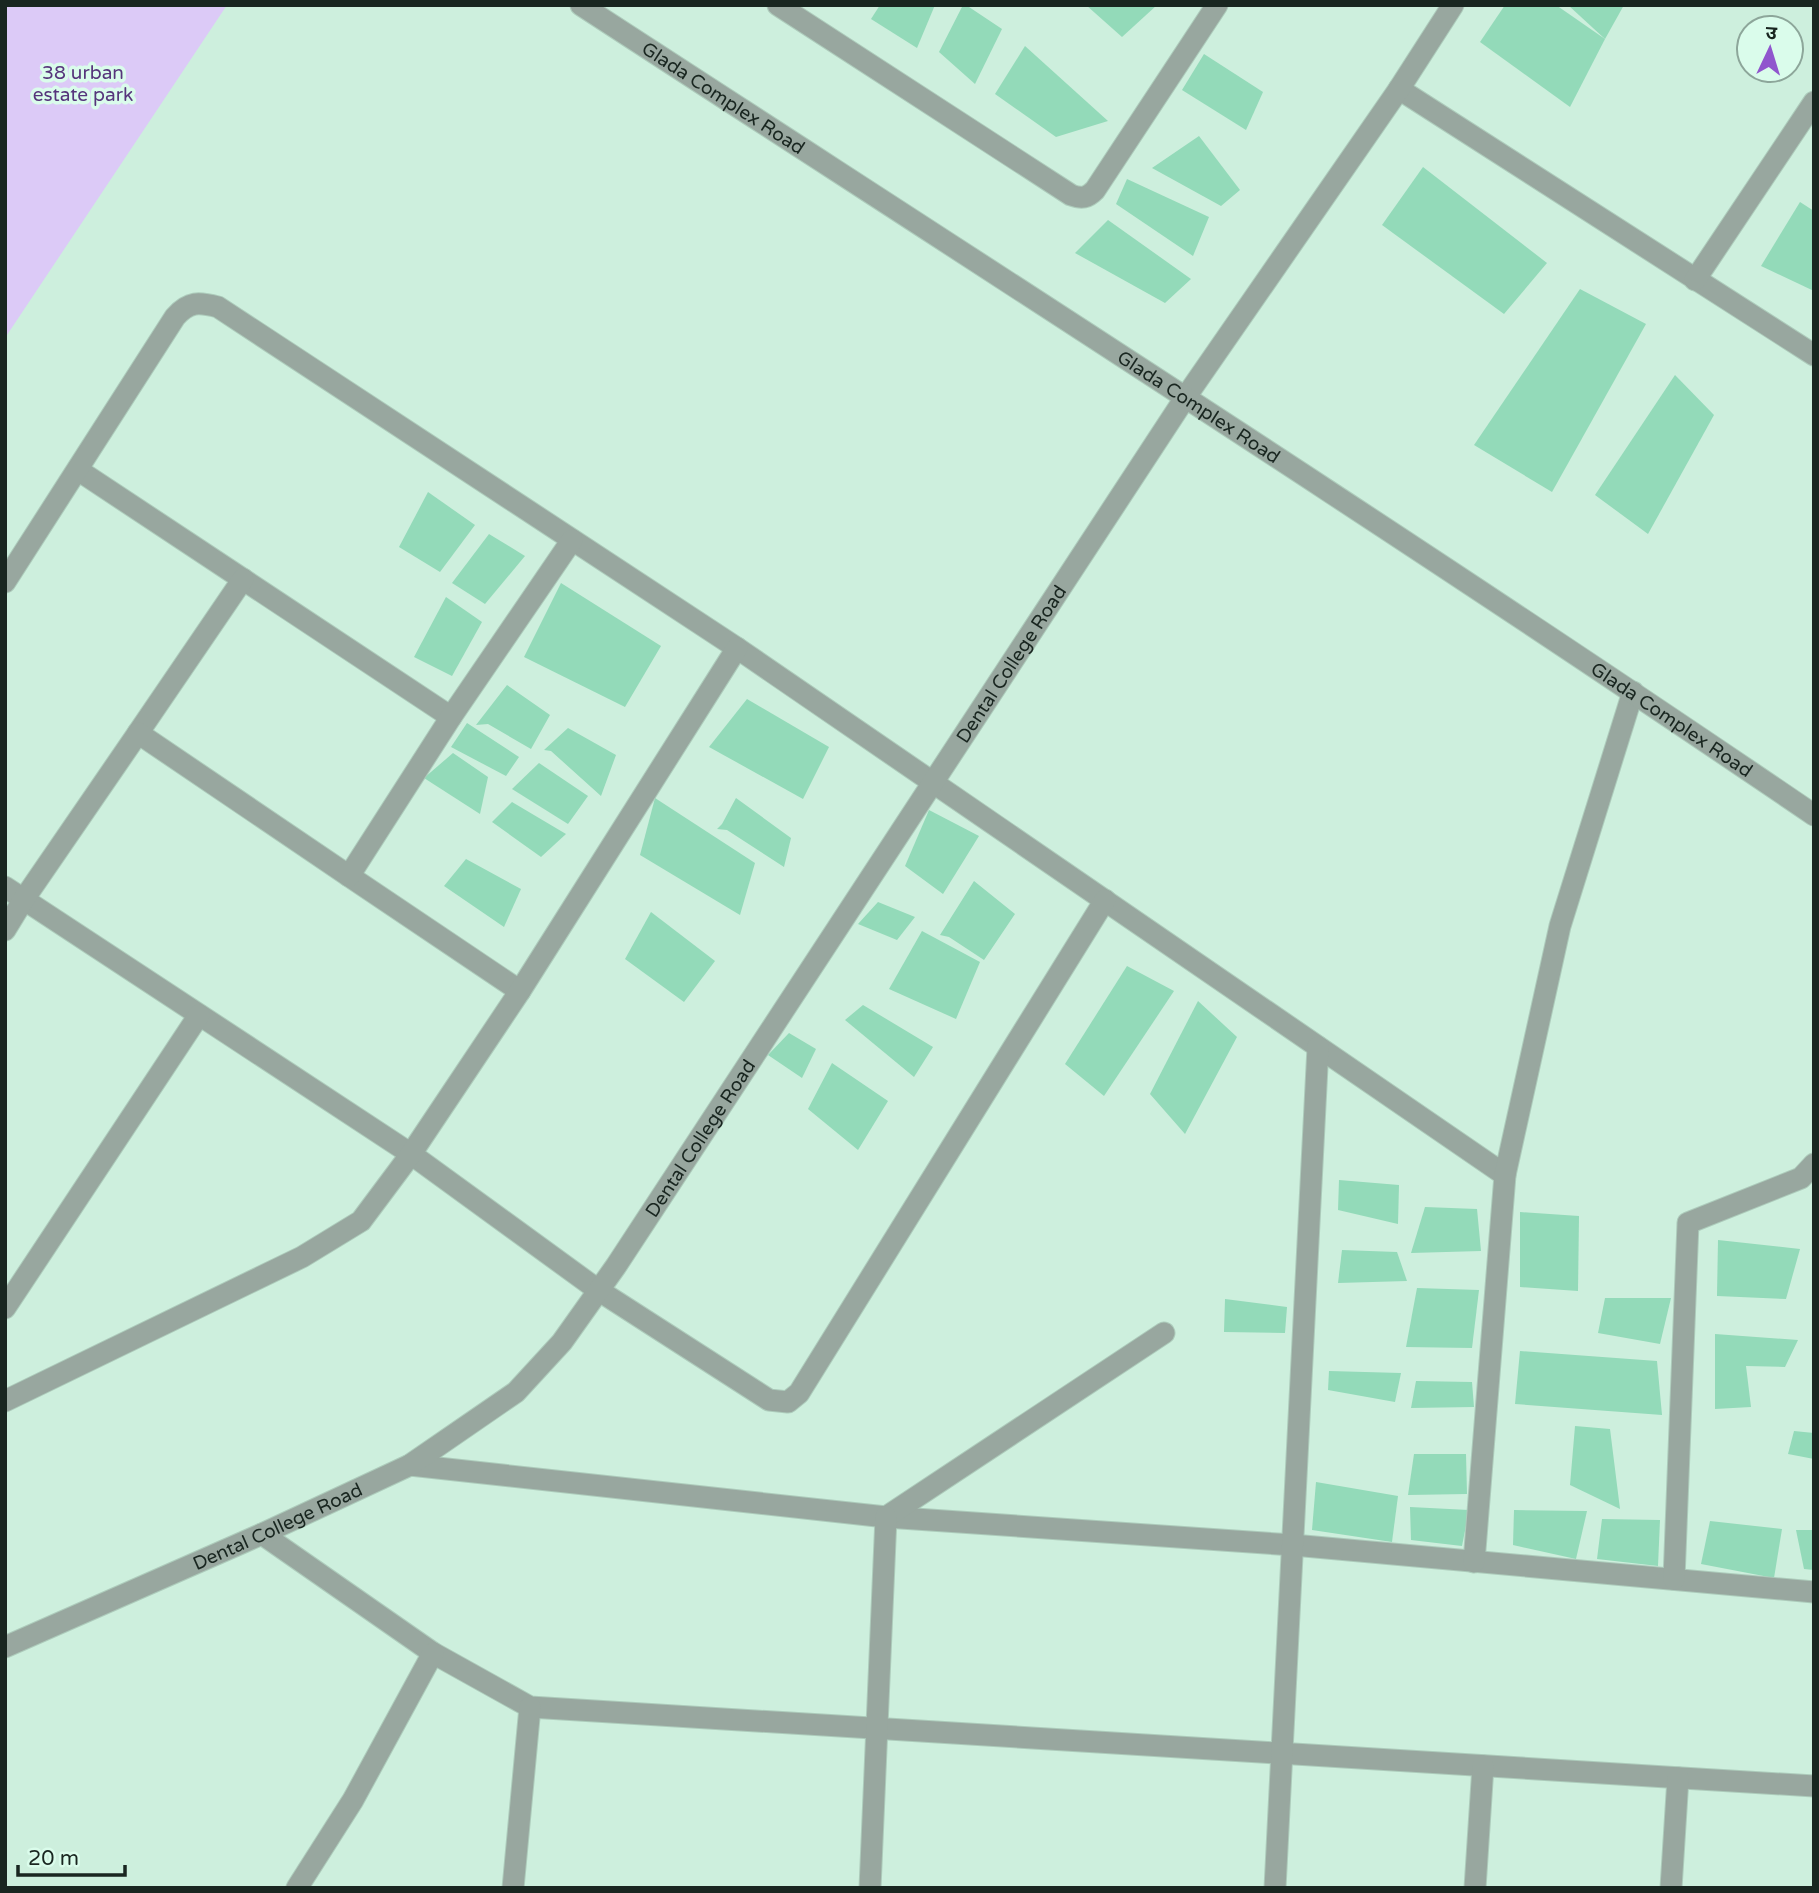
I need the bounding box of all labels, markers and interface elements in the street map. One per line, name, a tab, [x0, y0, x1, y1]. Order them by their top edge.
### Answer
north arrow	[1735, 14, 1805, 84]
text: उ	[1765, 22, 1778, 44]
street label: Glada Complex Road	[637, 38, 809, 159]
park label: 38 urban estate park	[33, 62, 133, 106]
street label: Glada Complex Road	[1113, 346, 1284, 468]
street label: Dental College Road	[952, 581, 1071, 747]
street label: Glada Complex Road	[1587, 658, 1756, 782]
street label: Dental College Road	[641, 1056, 760, 1221]
street label: Dental College Road	[190, 1479, 366, 1575]
scale bar	[18, 1834, 124, 1878]
text: 20 m	[28, 1846, 79, 1871]

